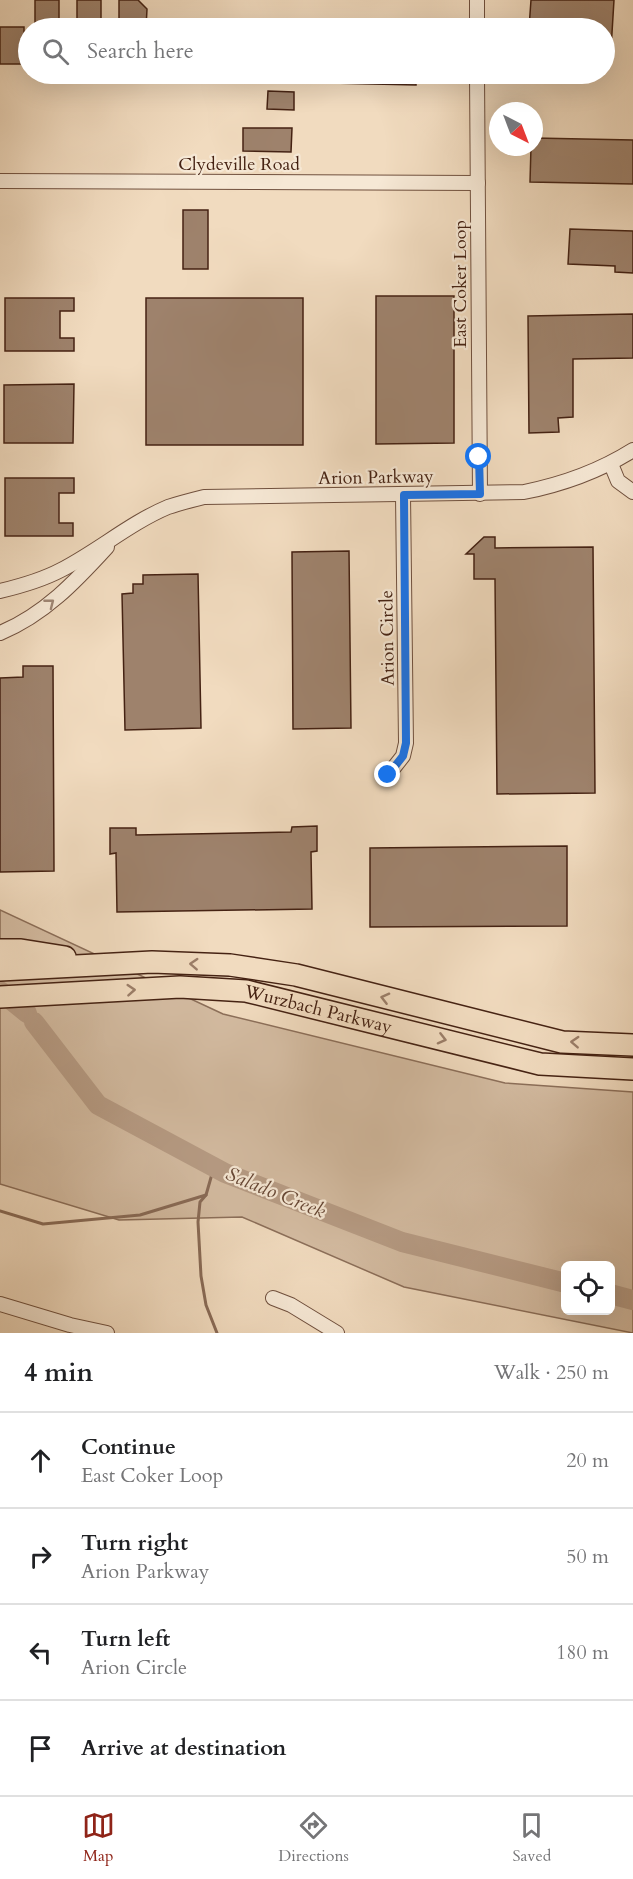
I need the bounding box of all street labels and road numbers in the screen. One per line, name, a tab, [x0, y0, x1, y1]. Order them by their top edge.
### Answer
street label: Clydeville Road	[178, 152, 300, 177]
street label: East Coker Loop	[448, 220, 473, 348]
street label: Arion Parkway	[318, 464, 434, 491]
street label: Arion Circle	[374, 590, 401, 686]
street label: Wurzbach Parkway	[241, 979, 395, 1040]

